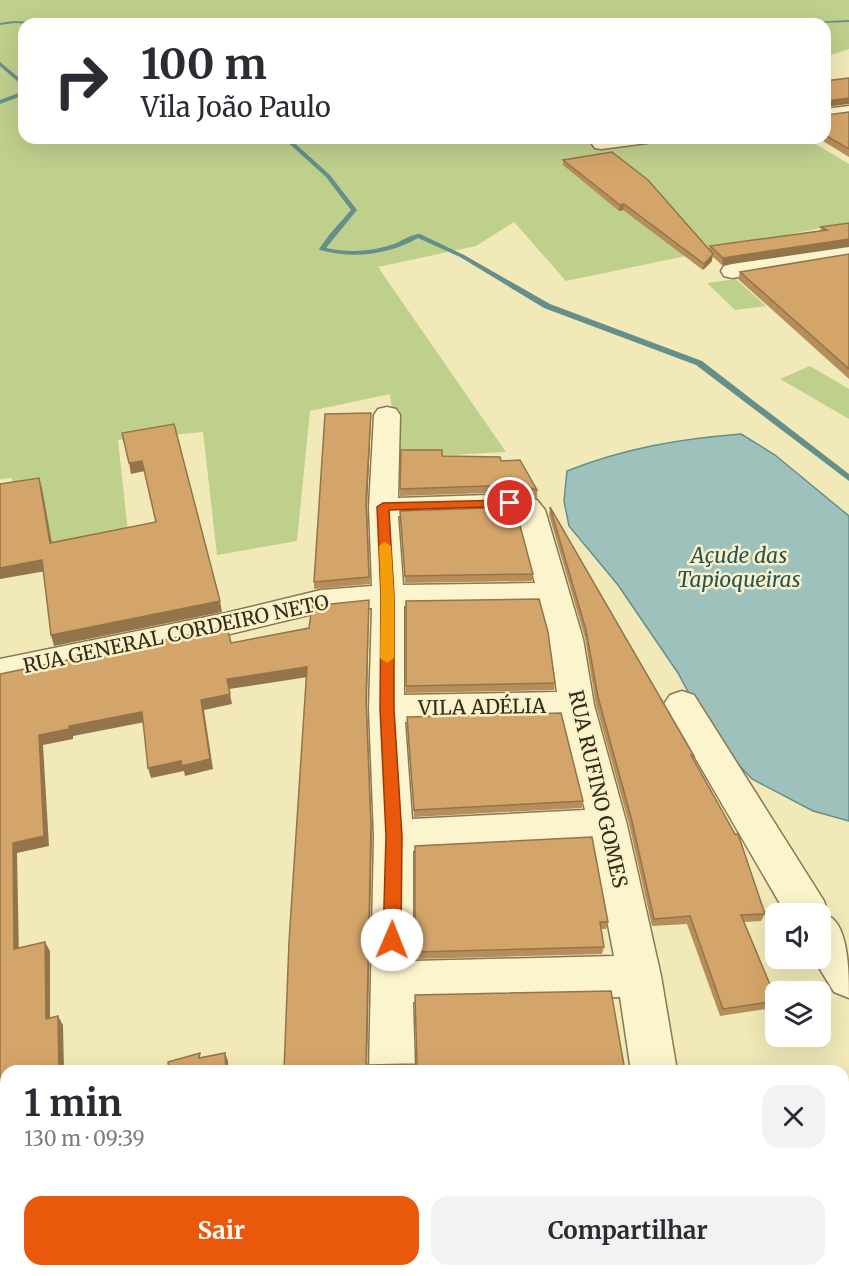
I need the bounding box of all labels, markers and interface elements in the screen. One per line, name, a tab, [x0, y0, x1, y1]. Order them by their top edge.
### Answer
text: 100 m	[141, 38, 267, 90]
icon: right	[42, 42, 120, 120]
text: Vila João Paulo	[141, 90, 331, 124]
pin	[484, 477, 535, 528]
icon: arrive	[493, 486, 526, 519]
water label: Açude das Tapioqueiras	[677, 542, 801, 593]
street label: RUA GENERAL CORDEIRO NETO	[21, 589, 331, 678]
street label: RUA RUFINO GOMES	[564, 688, 633, 890]
street label: VILA ADÉLIA	[417, 691, 547, 720]
map controls	[765, 903, 831, 1047]
button: sound	[765, 903, 831, 969]
position arrow	[360, 908, 424, 972]
button: layers	[765, 981, 831, 1047]
text: 1 min	[24, 1081, 122, 1126]
button: close	[762, 1085, 825, 1148]
text: 130 m · 09:39	[24, 1126, 145, 1151]
button: Sair	[24, 1196, 419, 1265]
button: Compartilhar	[431, 1196, 825, 1265]

